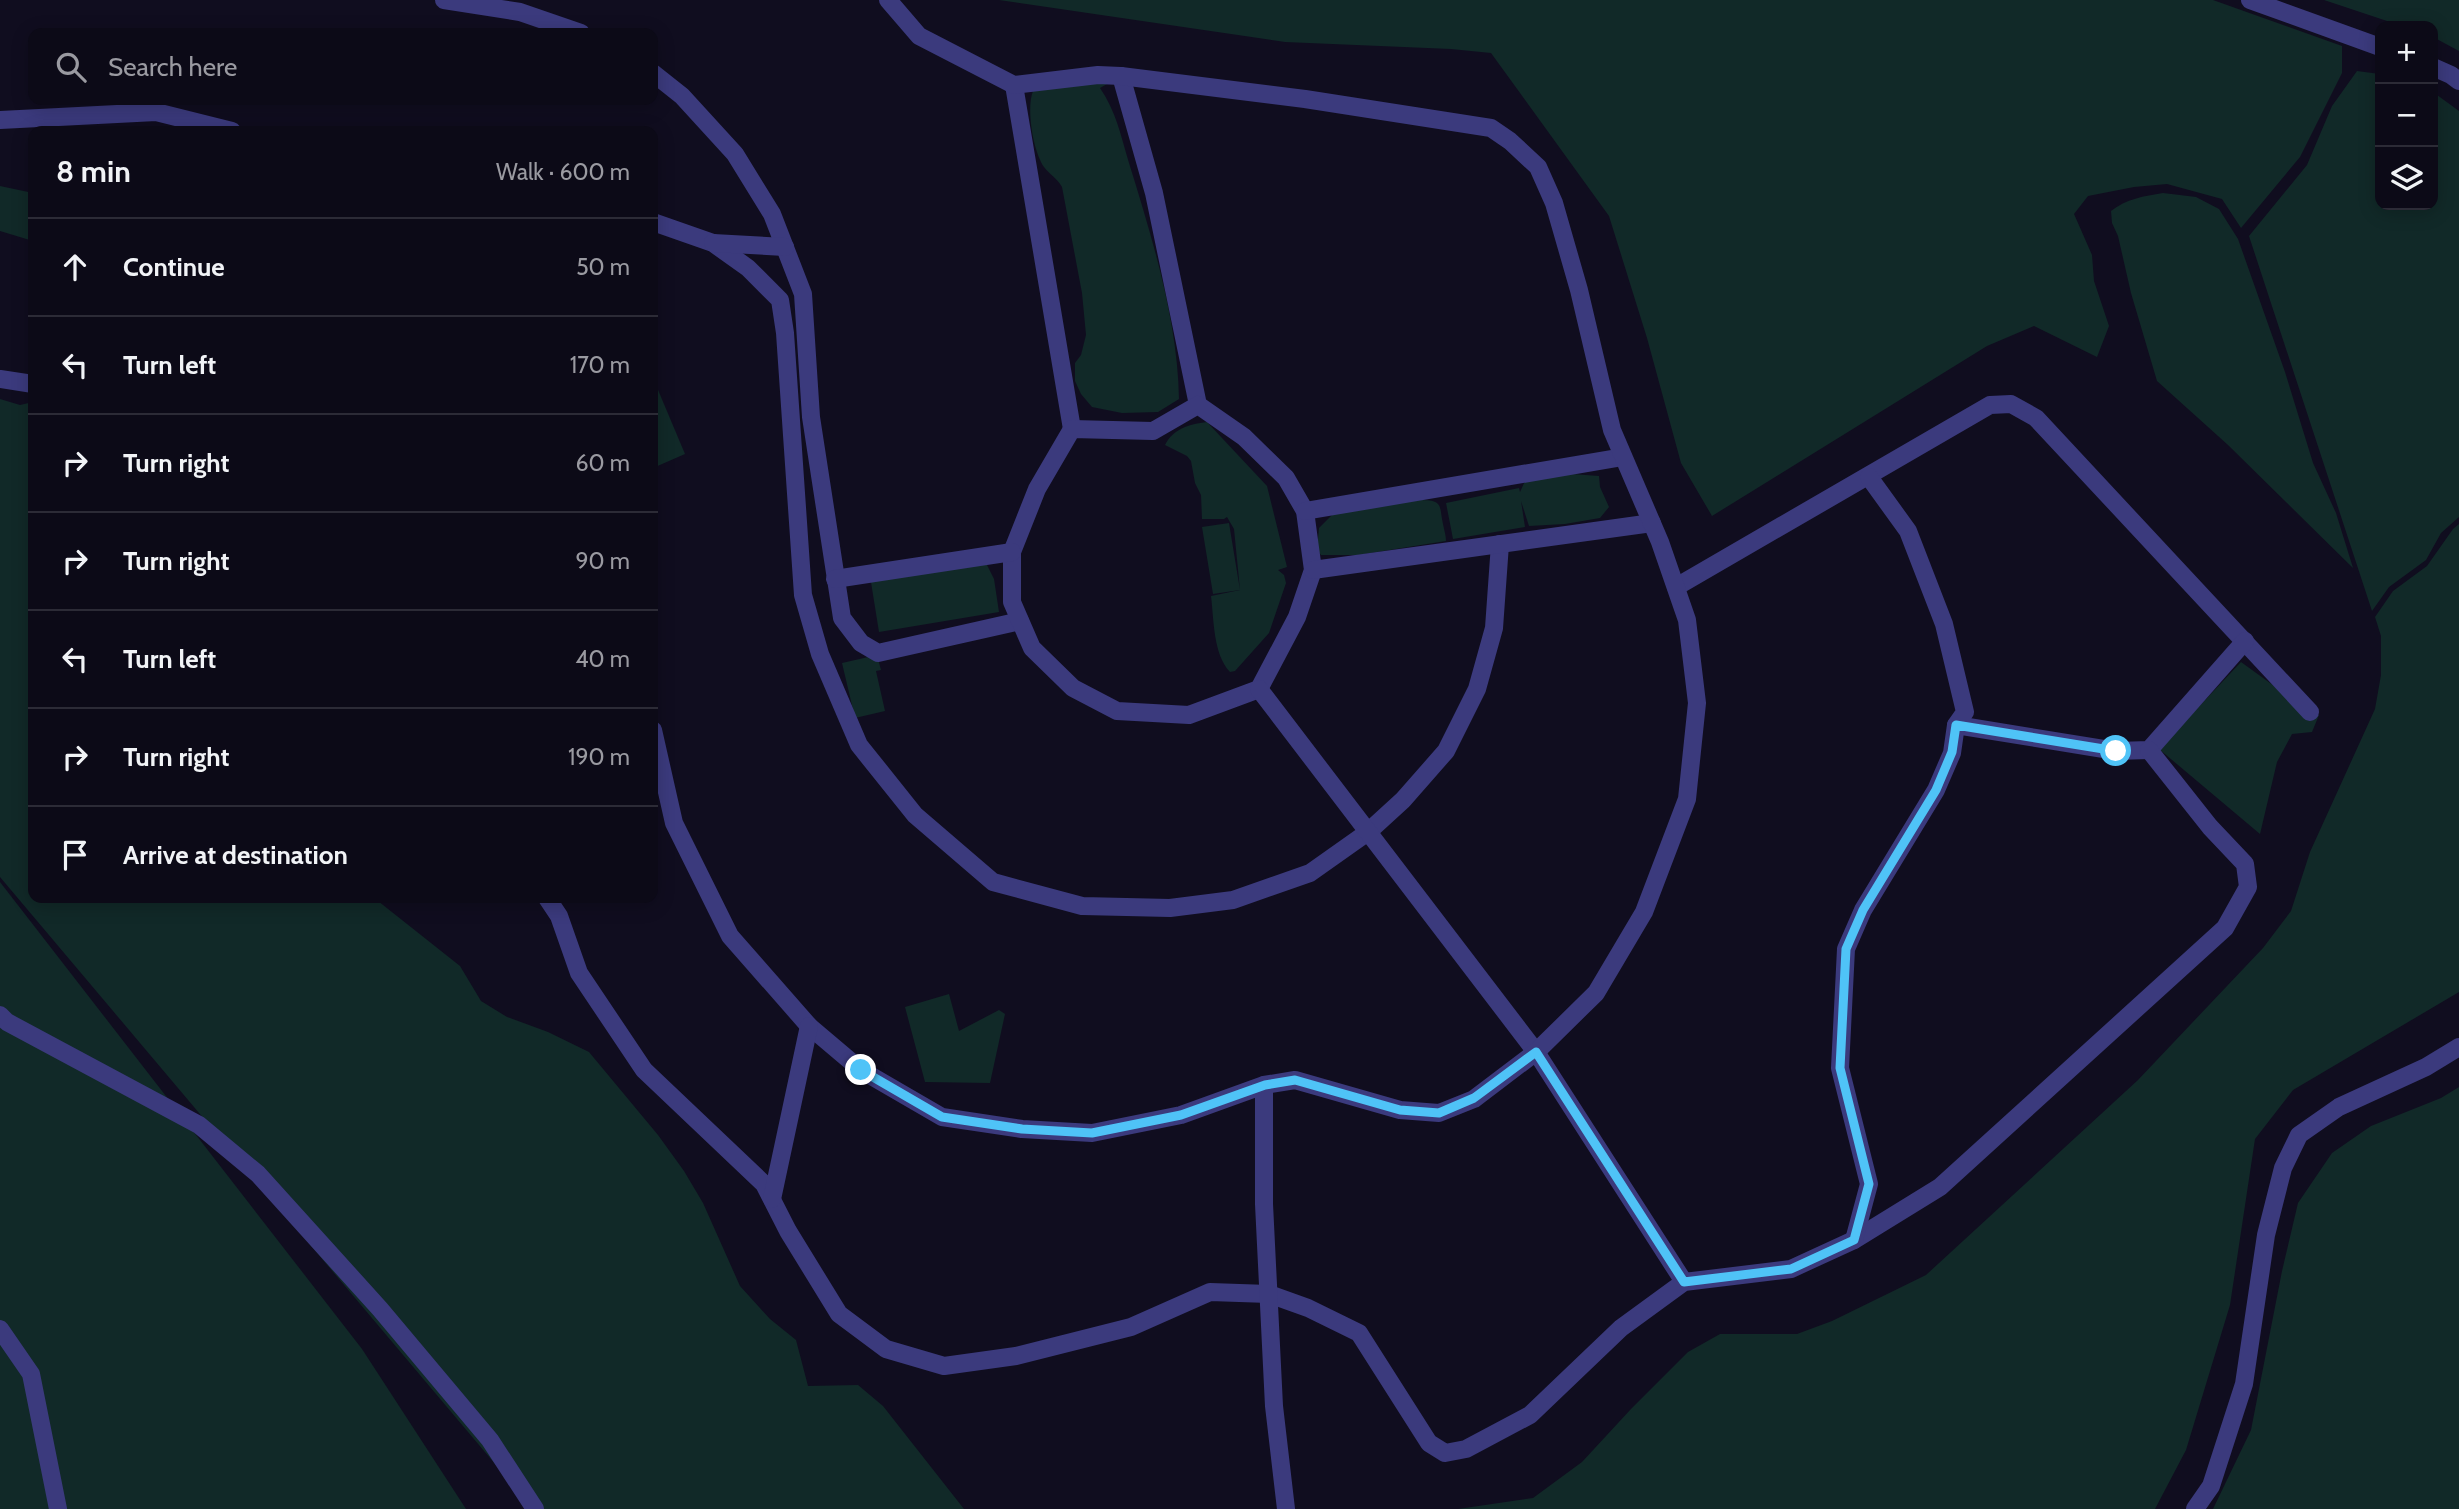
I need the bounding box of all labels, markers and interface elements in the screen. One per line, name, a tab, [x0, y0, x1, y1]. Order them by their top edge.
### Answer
map controls	[2375, 21, 2438, 210]
button: +	[2375, 21, 2438, 84]
search box	[28, 28, 658, 105]
icon: search	[52, 48, 90, 86]
text: Search here	[108, 51, 237, 83]
button: −	[2375, 84, 2438, 147]
button: layers	[2375, 147, 2438, 210]
text: 8 min	[56, 153, 131, 190]
text: Walk · 600 m	[496, 158, 630, 186]
icon: ahead	[56, 248, 94, 286]
text: Continue	[123, 251, 225, 283]
text: 50 m	[576, 253, 630, 281]
icon: left	[56, 346, 94, 384]
text: Turn left	[123, 349, 216, 381]
text: 170 m	[570, 351, 630, 379]
icon: right	[56, 444, 94, 482]
text: Turn right	[123, 447, 229, 479]
text: 60 m	[576, 449, 630, 477]
icon: right	[56, 542, 94, 580]
text: Turn right	[123, 545, 229, 577]
text: 90 m	[576, 547, 630, 575]
icon: left	[56, 640, 94, 678]
text: Turn left	[123, 643, 216, 675]
text: 40 m	[575, 645, 630, 673]
route start	[2100, 735, 2131, 766]
icon: right	[56, 738, 94, 776]
text: Turn right	[123, 741, 229, 773]
text: 190 m	[568, 743, 630, 771]
icon: arrive	[56, 836, 94, 874]
text: Arrive at destination	[123, 839, 348, 871]
route end	[845, 1054, 876, 1085]

